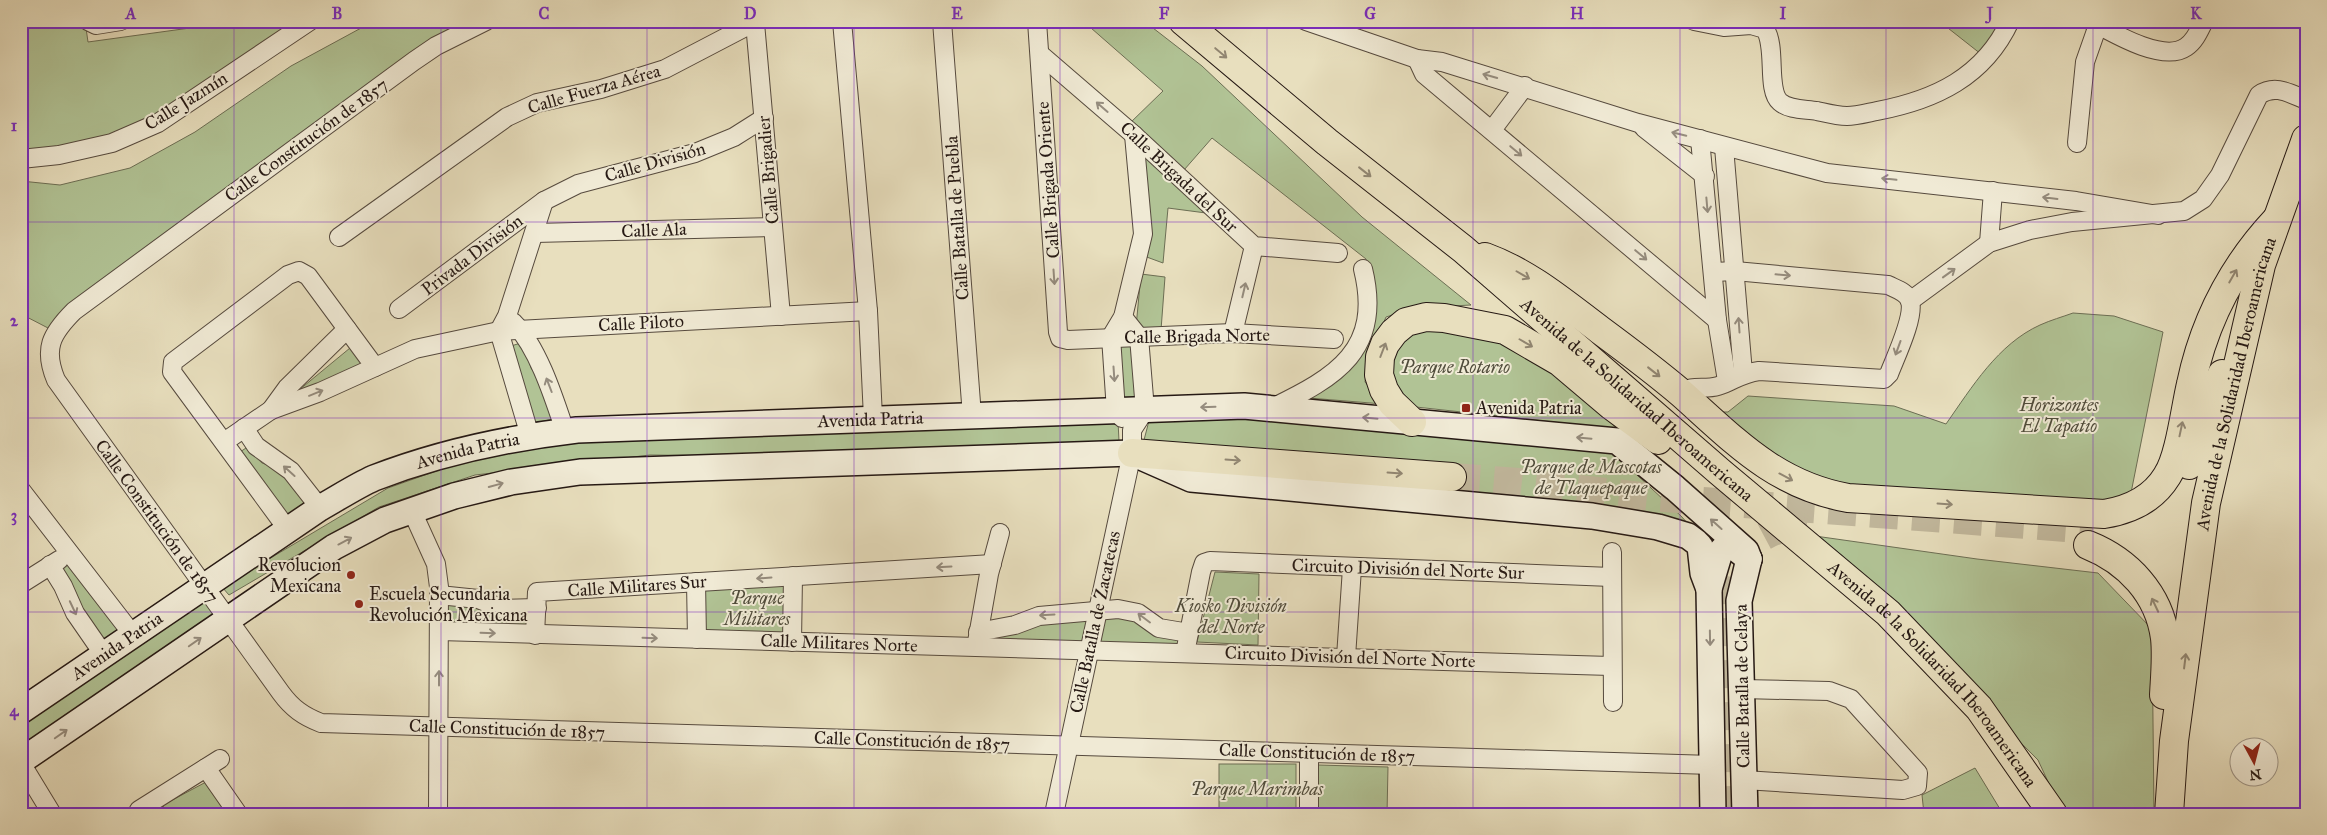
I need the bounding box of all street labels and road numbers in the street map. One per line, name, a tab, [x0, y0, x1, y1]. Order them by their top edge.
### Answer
street label: Calle Fuerza Aérea	[525, 59, 663, 119]
street label: Calle Jazmín	[141, 67, 232, 136]
street label: Calle Constitución de 1857	[220, 73, 392, 207]
street label: Calle Brigada Oriente	[1032, 101, 1065, 259]
street label: Calle Brigadier	[752, 115, 785, 225]
street label: Calle Brigada del Sur	[1115, 117, 1243, 238]
street label: Calle Batalla de Puebla	[940, 135, 974, 301]
street label: Calle División	[602, 137, 708, 187]
street label: Privada División	[417, 210, 527, 300]
street label: Calle Ala	[621, 218, 688, 242]
street label: Avenida de la Solidaridad Iberoamericana	[2191, 234, 2281, 533]
street label: Avenida de la Solidaridad Iberoamericana	[1515, 292, 1758, 506]
street label: Calle Piloto	[598, 310, 684, 336]
street label: Calle Brigada Norte	[1124, 324, 1270, 349]
street label: Avenida Patria	[816, 407, 924, 432]
street label: Avenida Patria	[412, 428, 522, 474]
street label: Calle Constitución de 1857	[90, 435, 224, 607]
street label: Calle Batalla de Zacatecas	[1065, 529, 1125, 715]
street label: Circuito División del Norte Sur	[1291, 554, 1525, 584]
street label: Avenida de la Solidaridad Iberoamericana	[1823, 556, 2042, 792]
street label: Calle Militares Sur	[567, 570, 708, 602]
street label: Calle Batalla de Celaya	[1730, 603, 1754, 768]
street label: Avenida Patria	[66, 607, 167, 685]
street label: Calle Militares Norte	[760, 629, 918, 657]
street label: Circuito División del Norte Norte	[1224, 642, 1476, 672]
street label: Calle Constitución de 1857	[409, 715, 605, 743]
street label: Calle Constitución de 1857	[814, 727, 1010, 755]
street label: Calle Constitución de 1857	[1219, 739, 1415, 767]

